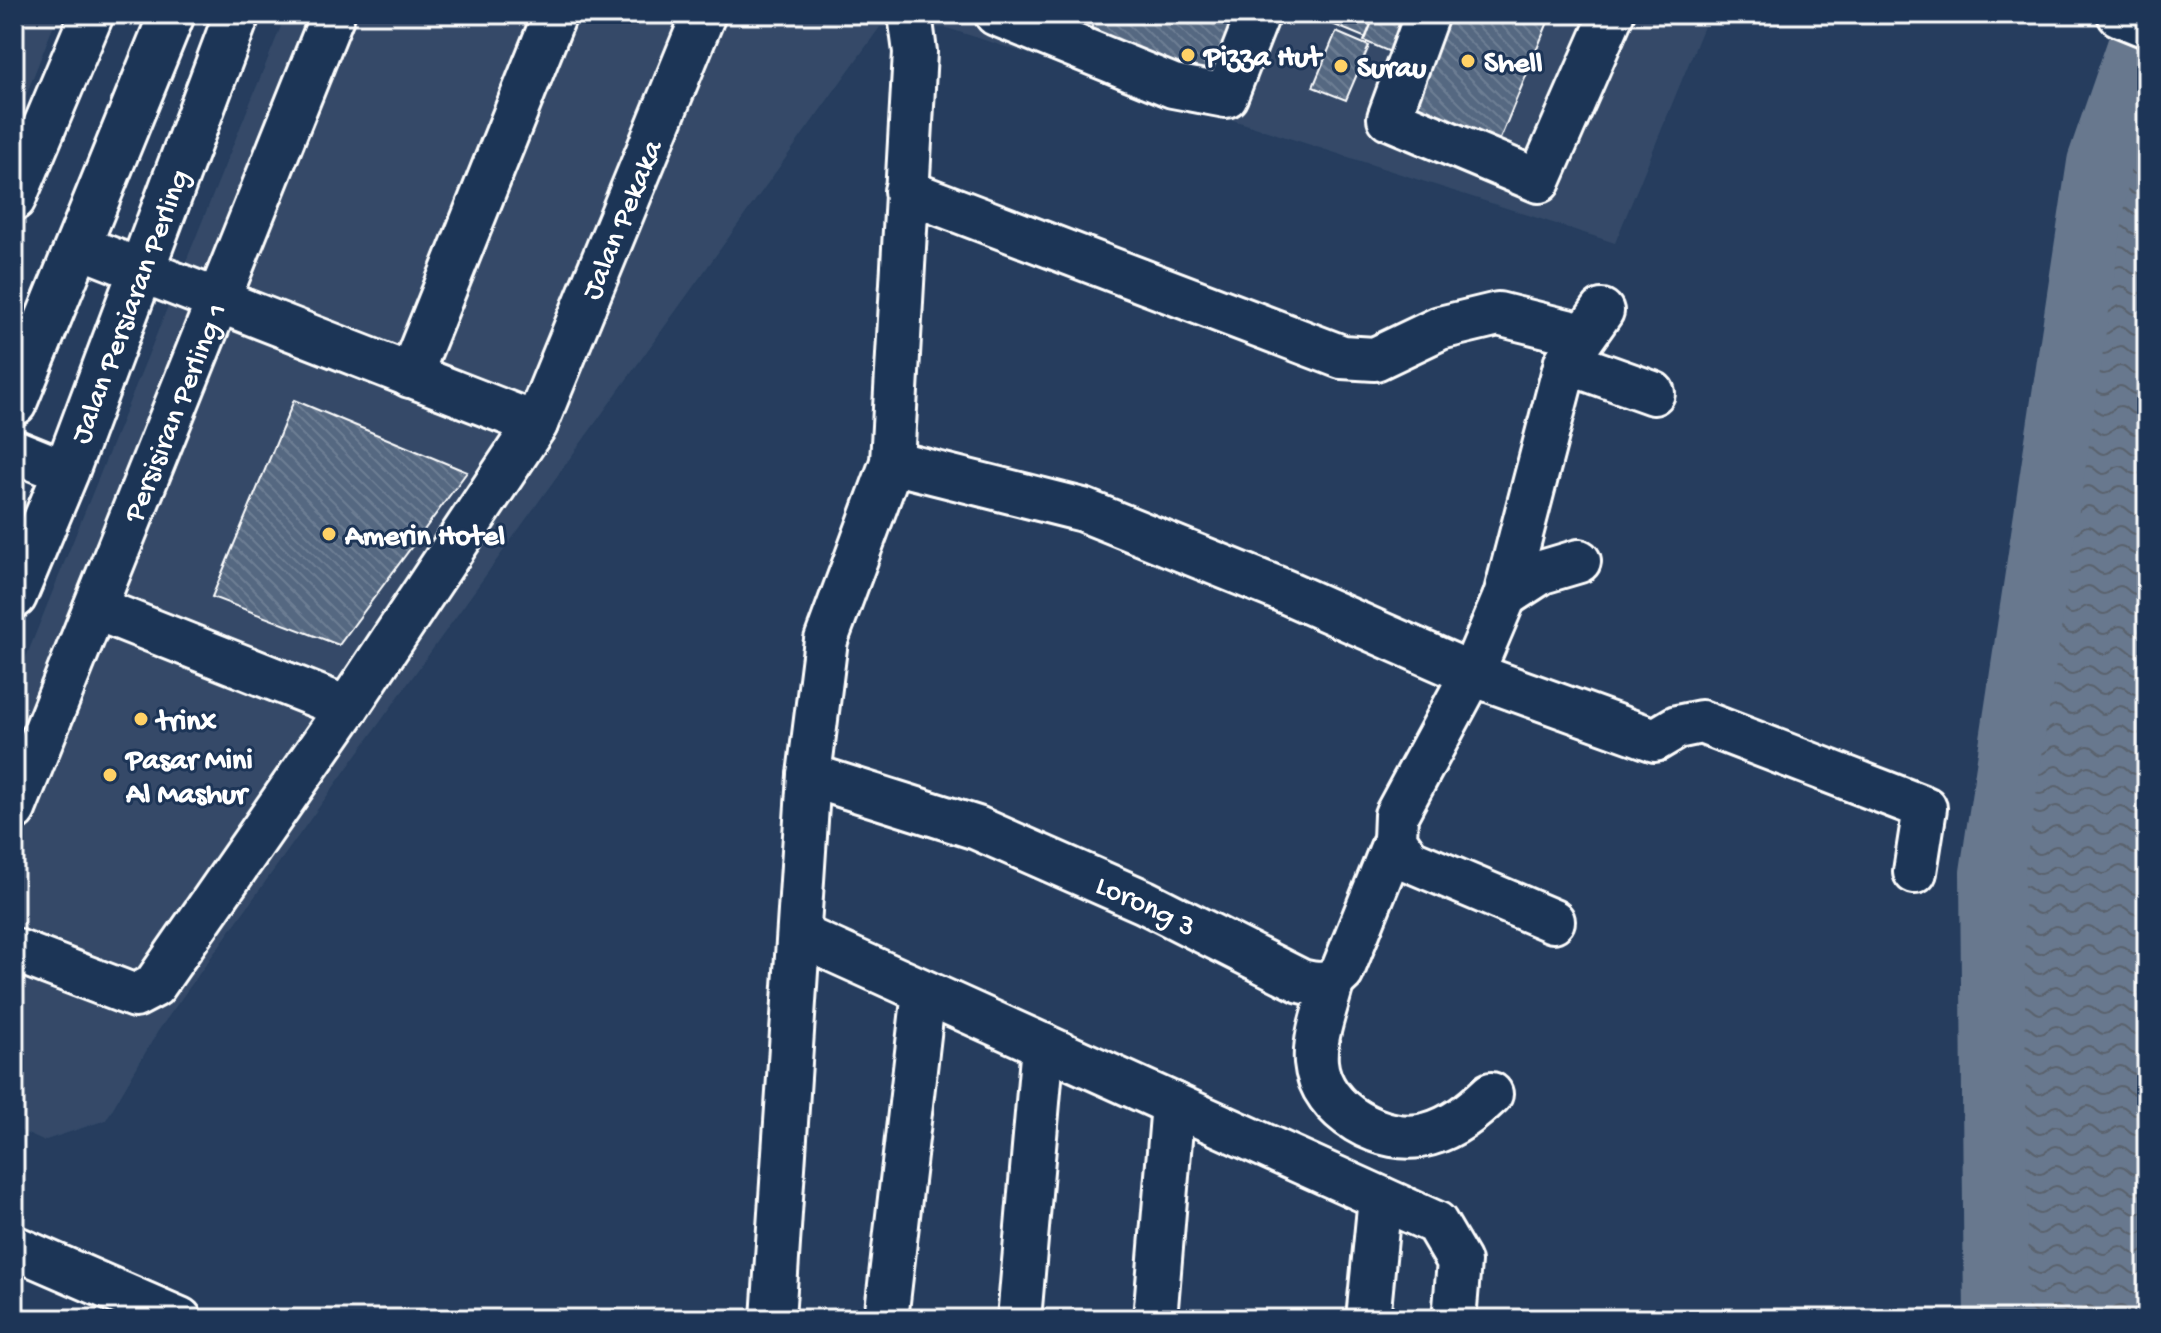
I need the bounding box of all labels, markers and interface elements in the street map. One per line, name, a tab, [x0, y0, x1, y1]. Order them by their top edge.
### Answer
place label: Pizza Hut	[1202, 42, 1323, 77]
marker: Pizza Hut	[1179, 46, 1197, 64]
place label: Shell	[1484, 48, 1543, 83]
marker: Shell	[1459, 52, 1477, 70]
place label: Surau	[1357, 53, 1427, 88]
marker: Surau	[1332, 57, 1350, 75]
street label: Jalan Pekaka	[576, 134, 673, 305]
street label: Jalan Persiaran Perling	[65, 165, 199, 449]
street label: Persisiran Perling 1	[118, 299, 237, 529]
place label: Amerin Hotel	[344, 521, 505, 556]
marker: Amerin Hotel	[320, 525, 338, 543]
place label: trinx	[154, 706, 217, 741]
marker: trinx	[132, 710, 150, 728]
place label: Pasar Mini Al Mashur	[124, 745, 253, 814]
marker: Pasar Mini Al Mashur	[101, 766, 119, 784]
street label: Lorong 3	[1089, 869, 1201, 947]

